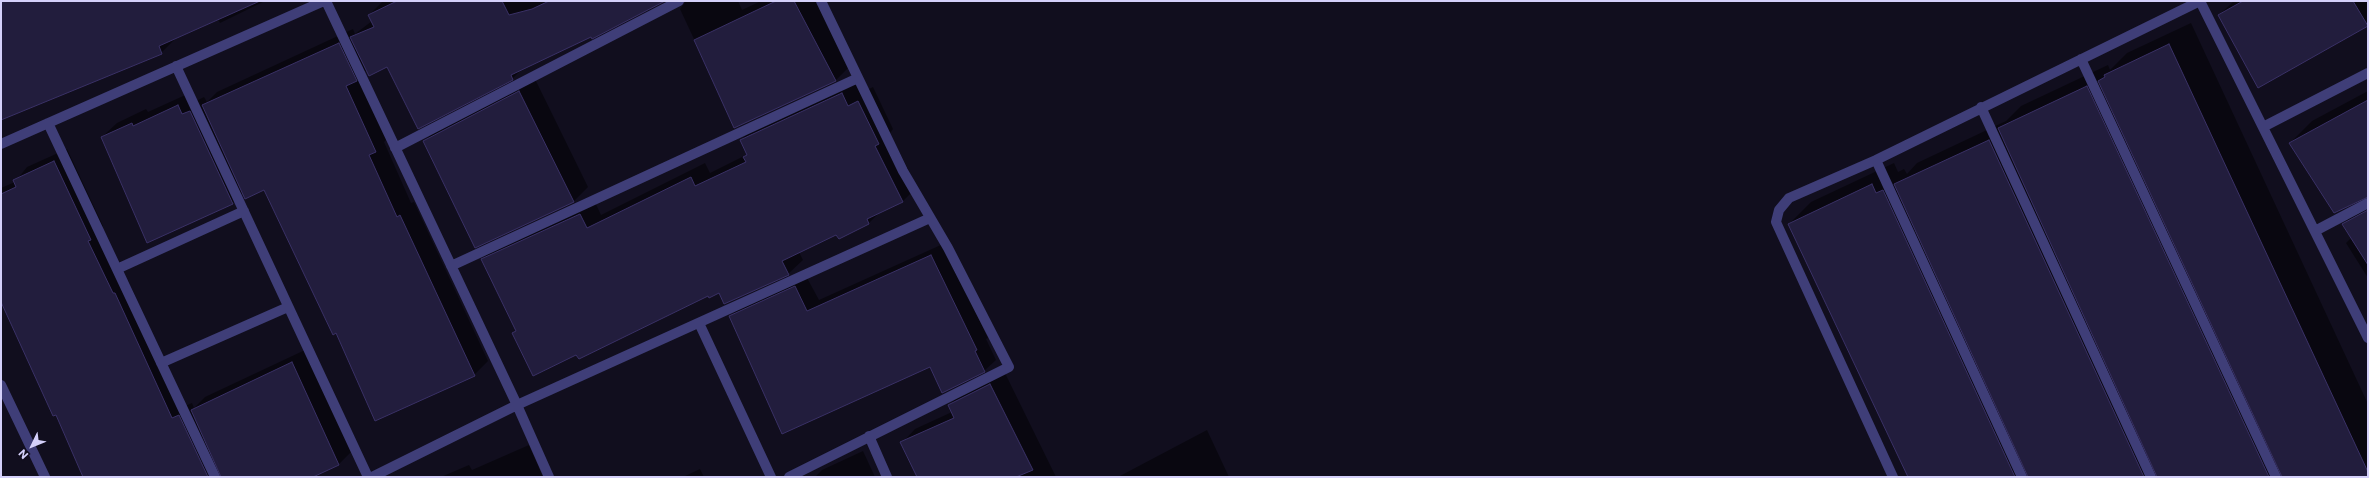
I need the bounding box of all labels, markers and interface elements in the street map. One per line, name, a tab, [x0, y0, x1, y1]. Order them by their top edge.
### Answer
north arrow	[12, 426, 52, 466]
text: N	[15, 447, 30, 462]

